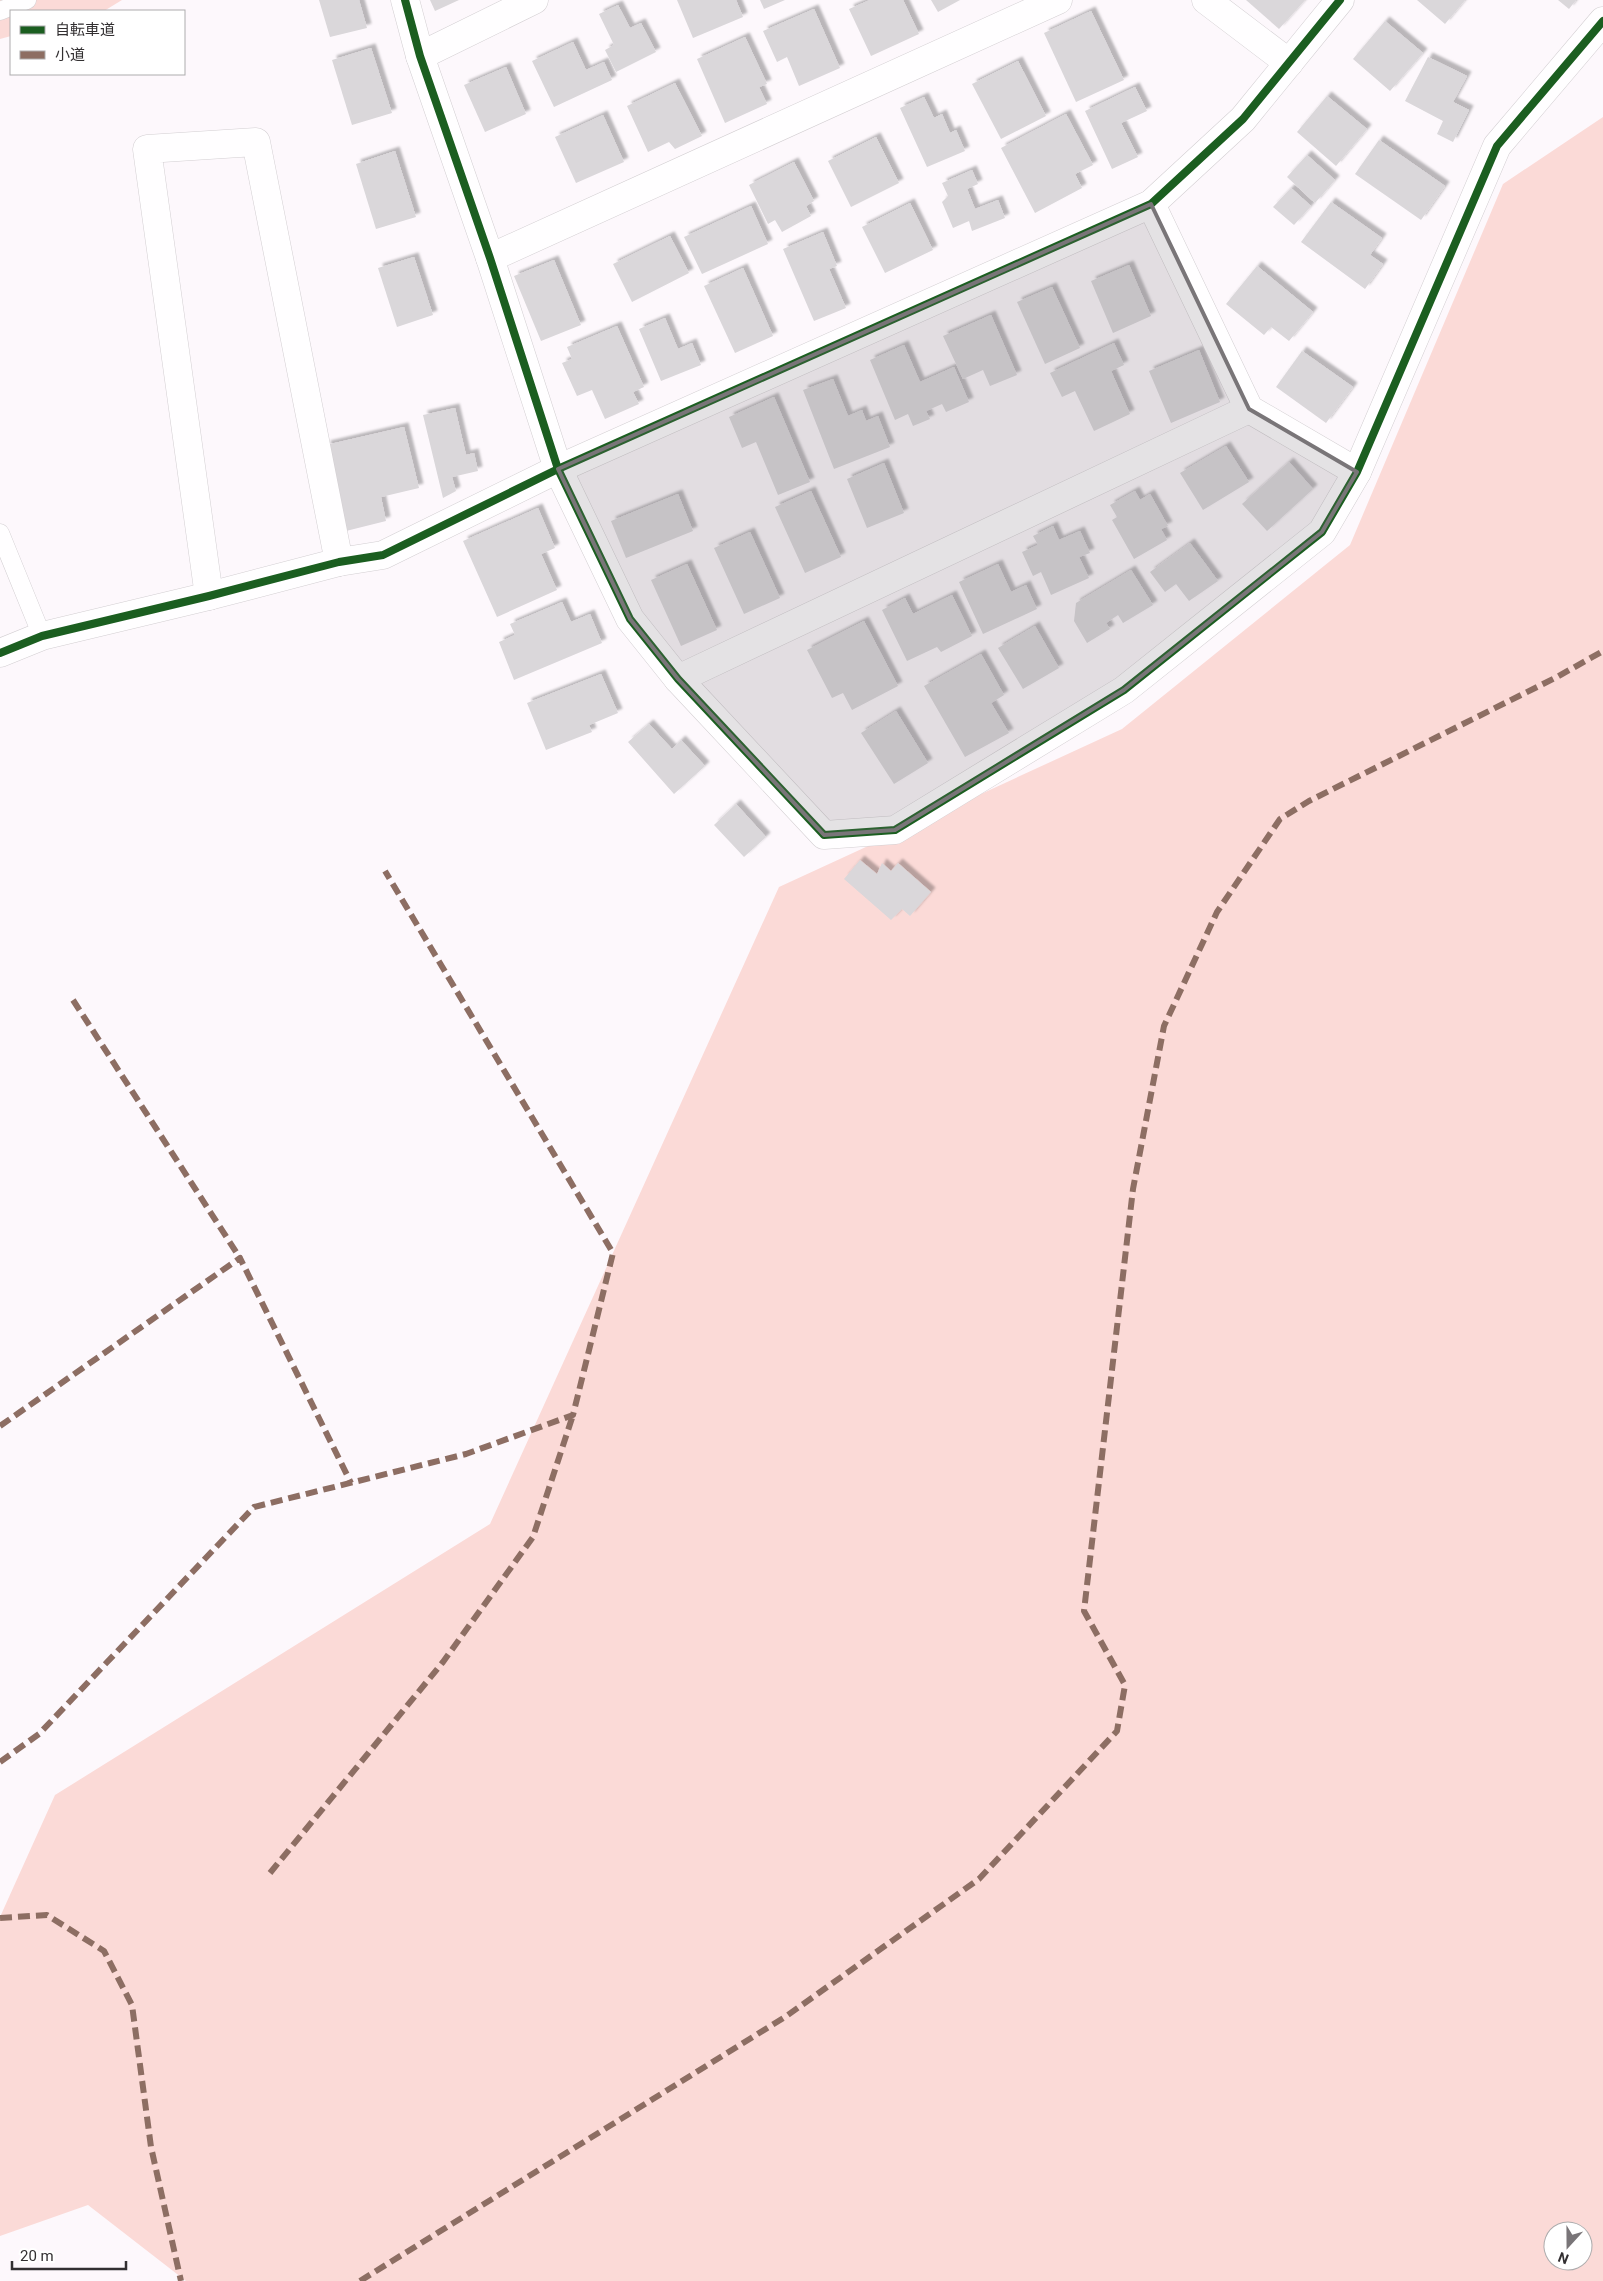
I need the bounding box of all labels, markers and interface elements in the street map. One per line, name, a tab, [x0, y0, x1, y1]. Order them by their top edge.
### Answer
legend	[10, 10, 185, 75]
text: 自転車道	[55, 21, 115, 39]
text: 小道	[55, 46, 85, 64]
north arrow	[1543, 2221, 1593, 2271]
scale bar	[12, 2238, 126, 2270]
text: 20 m	[20, 2247, 54, 2265]
text: N	[1556, 2249, 1571, 2267]

